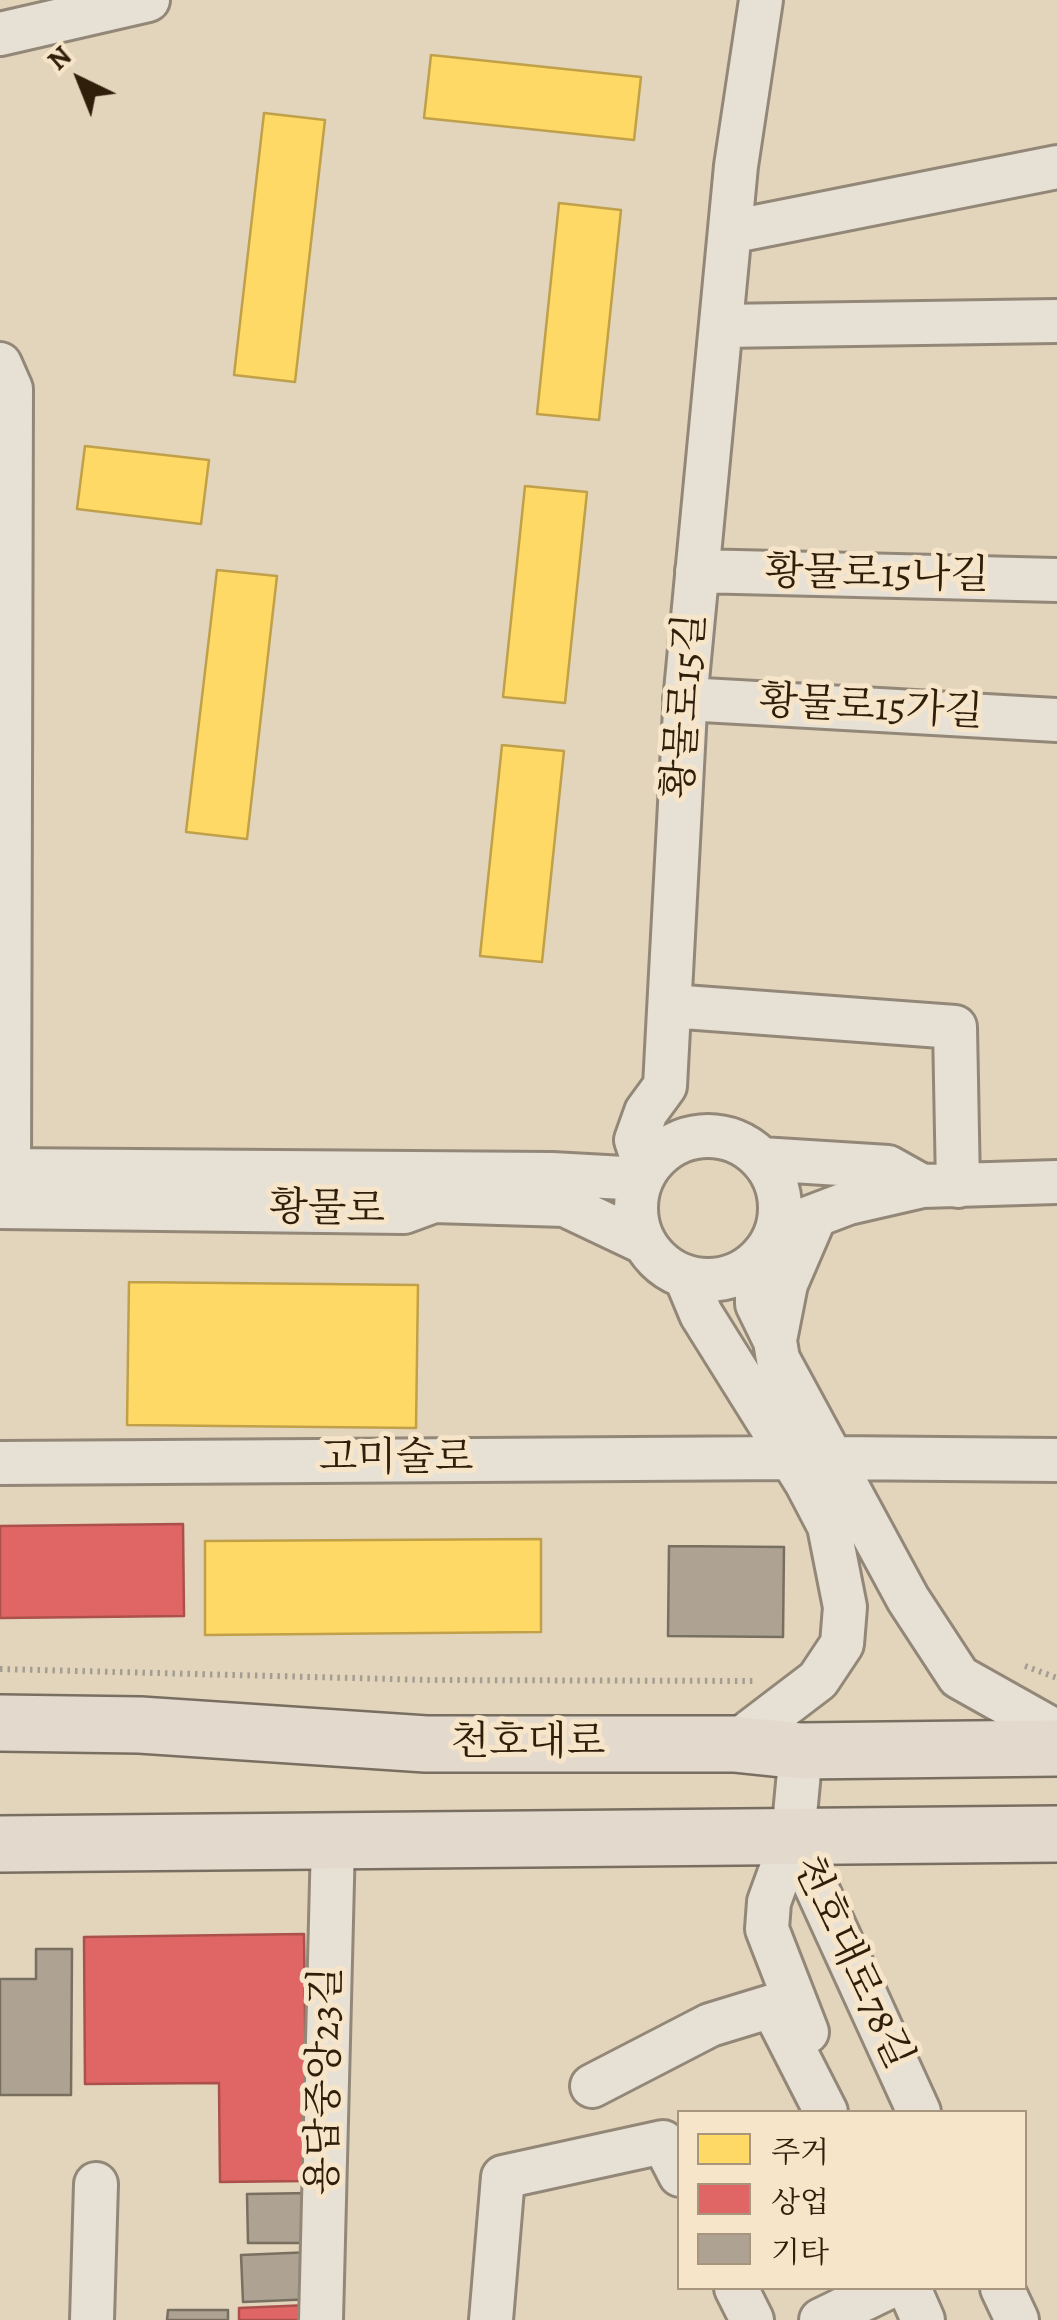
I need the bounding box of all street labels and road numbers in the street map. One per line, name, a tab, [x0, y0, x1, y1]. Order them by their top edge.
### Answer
street label: 황물로15나길	[765, 550, 989, 602]
street label: 황물로15길	[657, 612, 717, 800]
street label: 황물로15가길	[758, 679, 984, 739]
street label: 황물로	[269, 1186, 385, 1236]
street label: 고미술로	[319, 1436, 473, 1484]
street label: 천호대로	[451, 1720, 605, 1768]
street label: 천호대로78길	[781, 1849, 921, 2077]
street label: 용답중앙23길	[301, 1966, 353, 2196]

